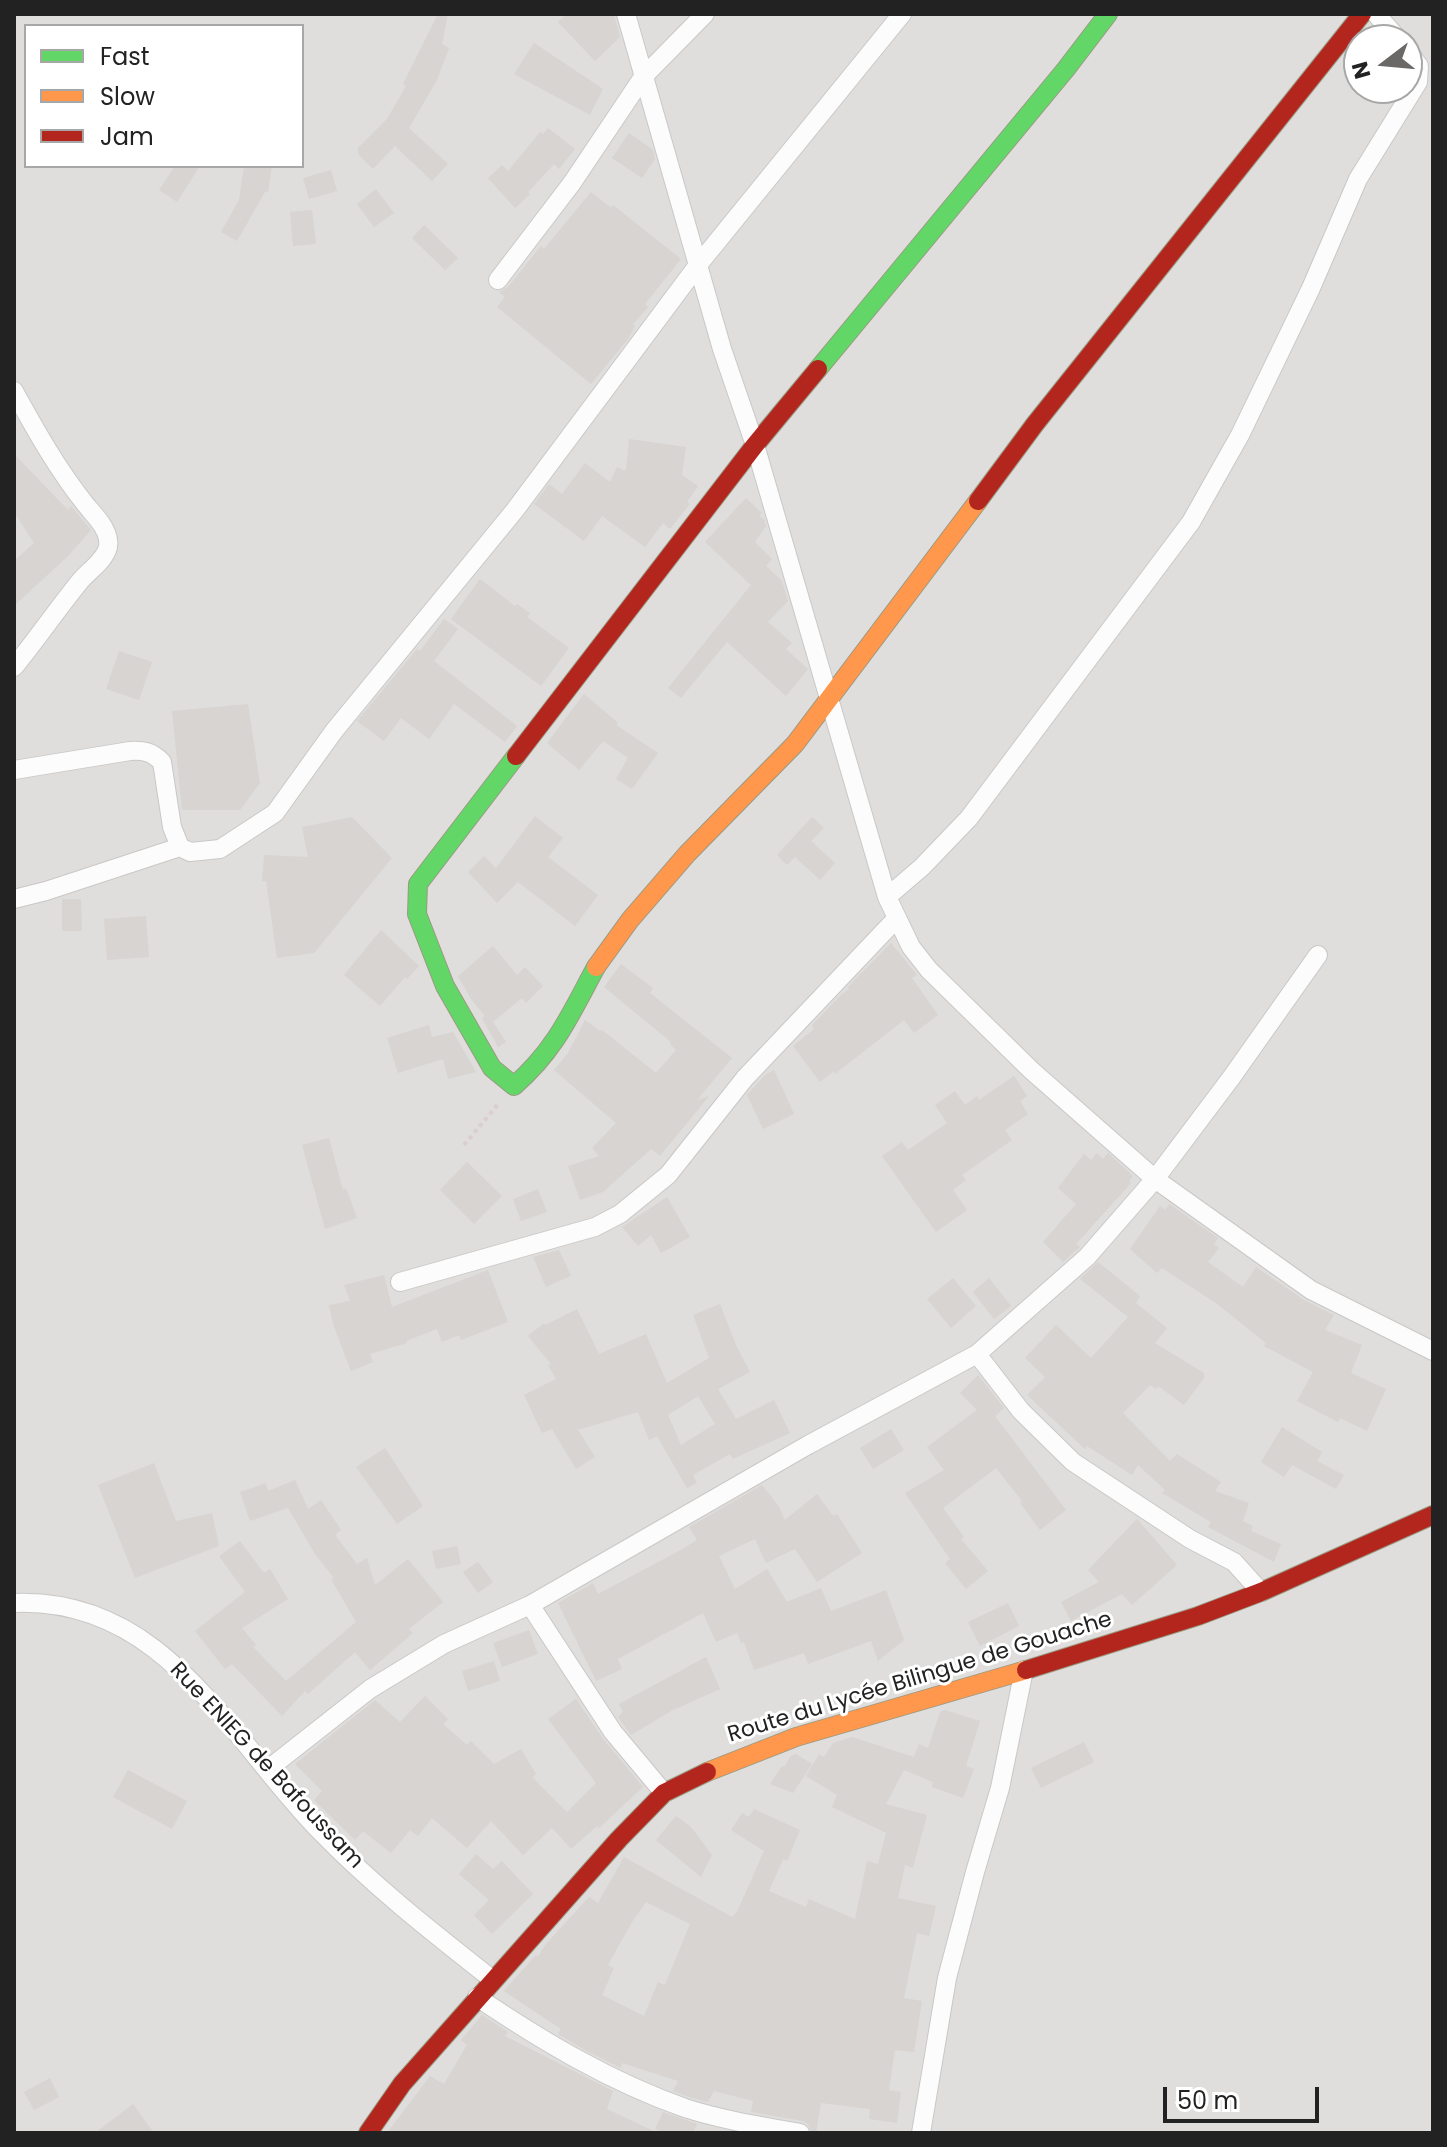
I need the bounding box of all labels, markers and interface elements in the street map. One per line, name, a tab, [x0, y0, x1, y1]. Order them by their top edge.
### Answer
legend	[24, 24, 304, 168]
north arrow	[1343, 24, 1423, 104]
text: Fast	[100, 40, 150, 73]
text: N	[1344, 58, 1379, 82]
text: Slow	[100, 80, 155, 113]
text: Jam	[100, 120, 154, 153]
street label: Route du Lycée Bilingue de Gouache	[725, 1607, 1115, 1749]
street label: Rue ENIEG de Bafoussam	[164, 1658, 368, 1874]
scale bar	[1167, 2071, 1323, 2121]
text: 50 m	[1177, 2084, 1238, 2117]

